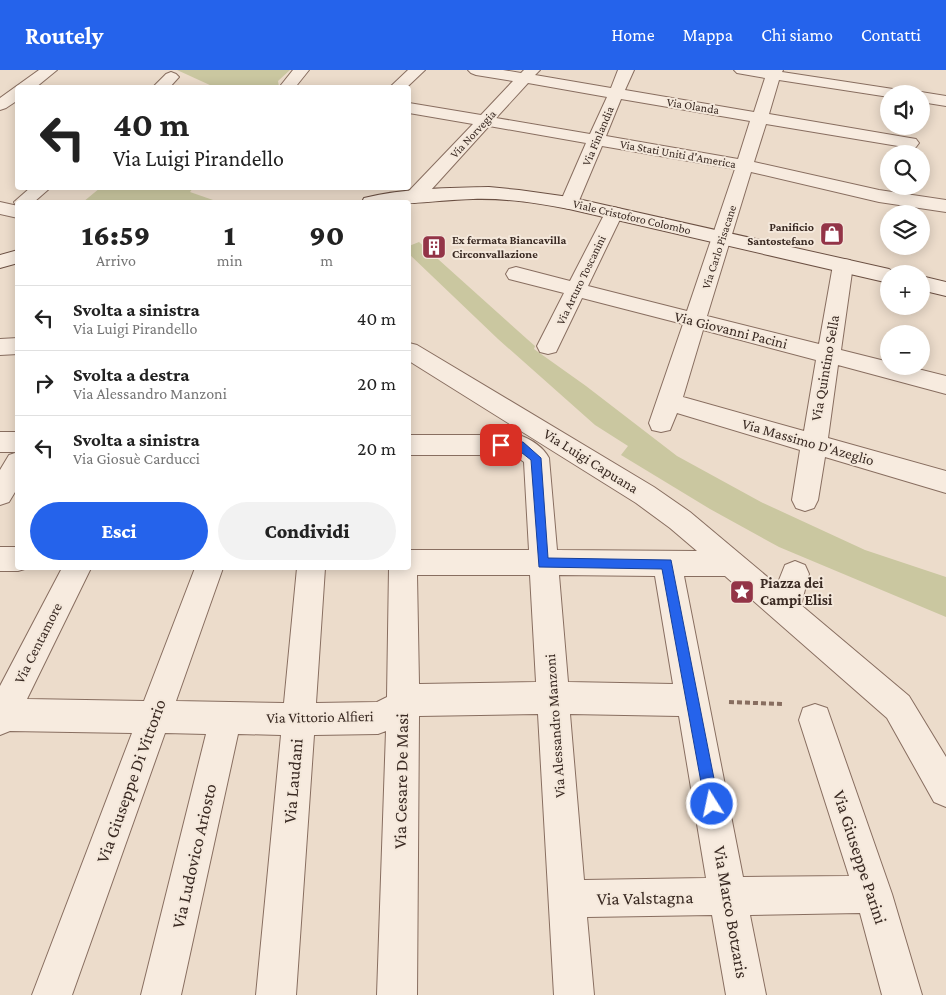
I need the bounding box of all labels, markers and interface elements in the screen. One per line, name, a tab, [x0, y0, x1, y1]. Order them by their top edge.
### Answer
text: Routely	[25, 22, 104, 49]
text: Home	[612, 25, 655, 45]
text: Mappa	[683, 25, 733, 45]
text: Chi siamo	[761, 25, 833, 45]
text: Contatti	[861, 25, 921, 45]
map controls	[880, 85, 930, 375]
button: sound	[880, 85, 930, 135]
street label: Via Olanda	[666, 95, 721, 117]
street label: Via Finlandia	[579, 104, 617, 168]
icon: left	[30, 105, 95, 170]
text: 40 m	[113, 105, 190, 144]
street label: Via Norvegia	[447, 107, 499, 161]
street label: Via Stati Uniti d'America	[619, 137, 737, 171]
button: search	[880, 145, 930, 195]
text: Via Luigi Pirandello	[113, 146, 284, 171]
street label: Viale Cristoforo Colombo	[572, 197, 692, 237]
street label: Via Carlo Pisacane	[699, 203, 739, 291]
button: layers	[880, 205, 930, 255]
text: 16:59	[81, 218, 150, 251]
text: 1	[224, 218, 236, 251]
text: 90	[309, 218, 345, 251]
place label: Panificio Santostefano	[747, 220, 814, 248]
shop icon: Panificio Santostefano	[819, 221, 845, 247]
place label: Ex fermata Biancavilla Circonvallazione	[452, 233, 566, 261]
street label: Via Arturo Toscanini	[553, 233, 609, 327]
building icon: Ex fermata Biancavilla Circonvallazione	[421, 234, 447, 260]
text: Arrivo	[96, 252, 136, 269]
text: min	[217, 252, 243, 269]
text: m	[320, 252, 333, 269]
button: +	[880, 265, 930, 315]
text: Svolta a sinistra	[73, 299, 200, 320]
icon: left	[30, 304, 58, 332]
text: 40 m	[357, 308, 396, 329]
street label: Via Giovanni Pacini	[673, 308, 789, 352]
street label: Via Quintino Sella	[808, 314, 842, 422]
text: Via Luigi Pirandello	[73, 320, 197, 337]
button: −	[880, 325, 930, 375]
text: Svolta a destra	[73, 364, 189, 385]
icon: right	[30, 369, 58, 397]
text: 20 m	[357, 373, 396, 394]
text: Via Alessandro Manzoni	[73, 385, 227, 402]
street label: Via Massimo D'Azeglio	[740, 415, 876, 470]
pin	[480, 424, 522, 466]
street label: Via Luigi Capuana	[540, 425, 641, 497]
text: Svolta a sinistra	[73, 429, 200, 450]
icon: arrive	[487, 431, 515, 459]
icon: left	[30, 434, 58, 462]
text: 20 m	[357, 438, 396, 459]
text: Via Giosuè Carducci	[73, 450, 200, 467]
button: Esci	[30, 502, 208, 560]
button: Condividi	[218, 502, 396, 560]
place label: Piazza dei Campi Elisi	[760, 575, 833, 608]
place icon: Piazza dei Campi Elisi	[729, 579, 755, 605]
street label: Via Centamore	[11, 600, 65, 686]
street label: Via Alessandro Manzoni	[542, 653, 568, 798]
street label: Via Giuseppe Di Vittorio	[92, 696, 170, 866]
street label: Via Vittorio Alfieri	[266, 708, 374, 726]
street label: Via Cesare De Masi	[390, 713, 412, 849]
street label: Via Laudani	[279, 737, 307, 824]
position arrow	[685, 777, 737, 829]
street label: Via Ludovico Ariosto	[168, 782, 220, 930]
street label: Via Giuseppe Parini	[829, 787, 891, 927]
street label: Via Marco Botzaris	[710, 844, 752, 980]
street label: Via Valstagna	[596, 887, 694, 909]

